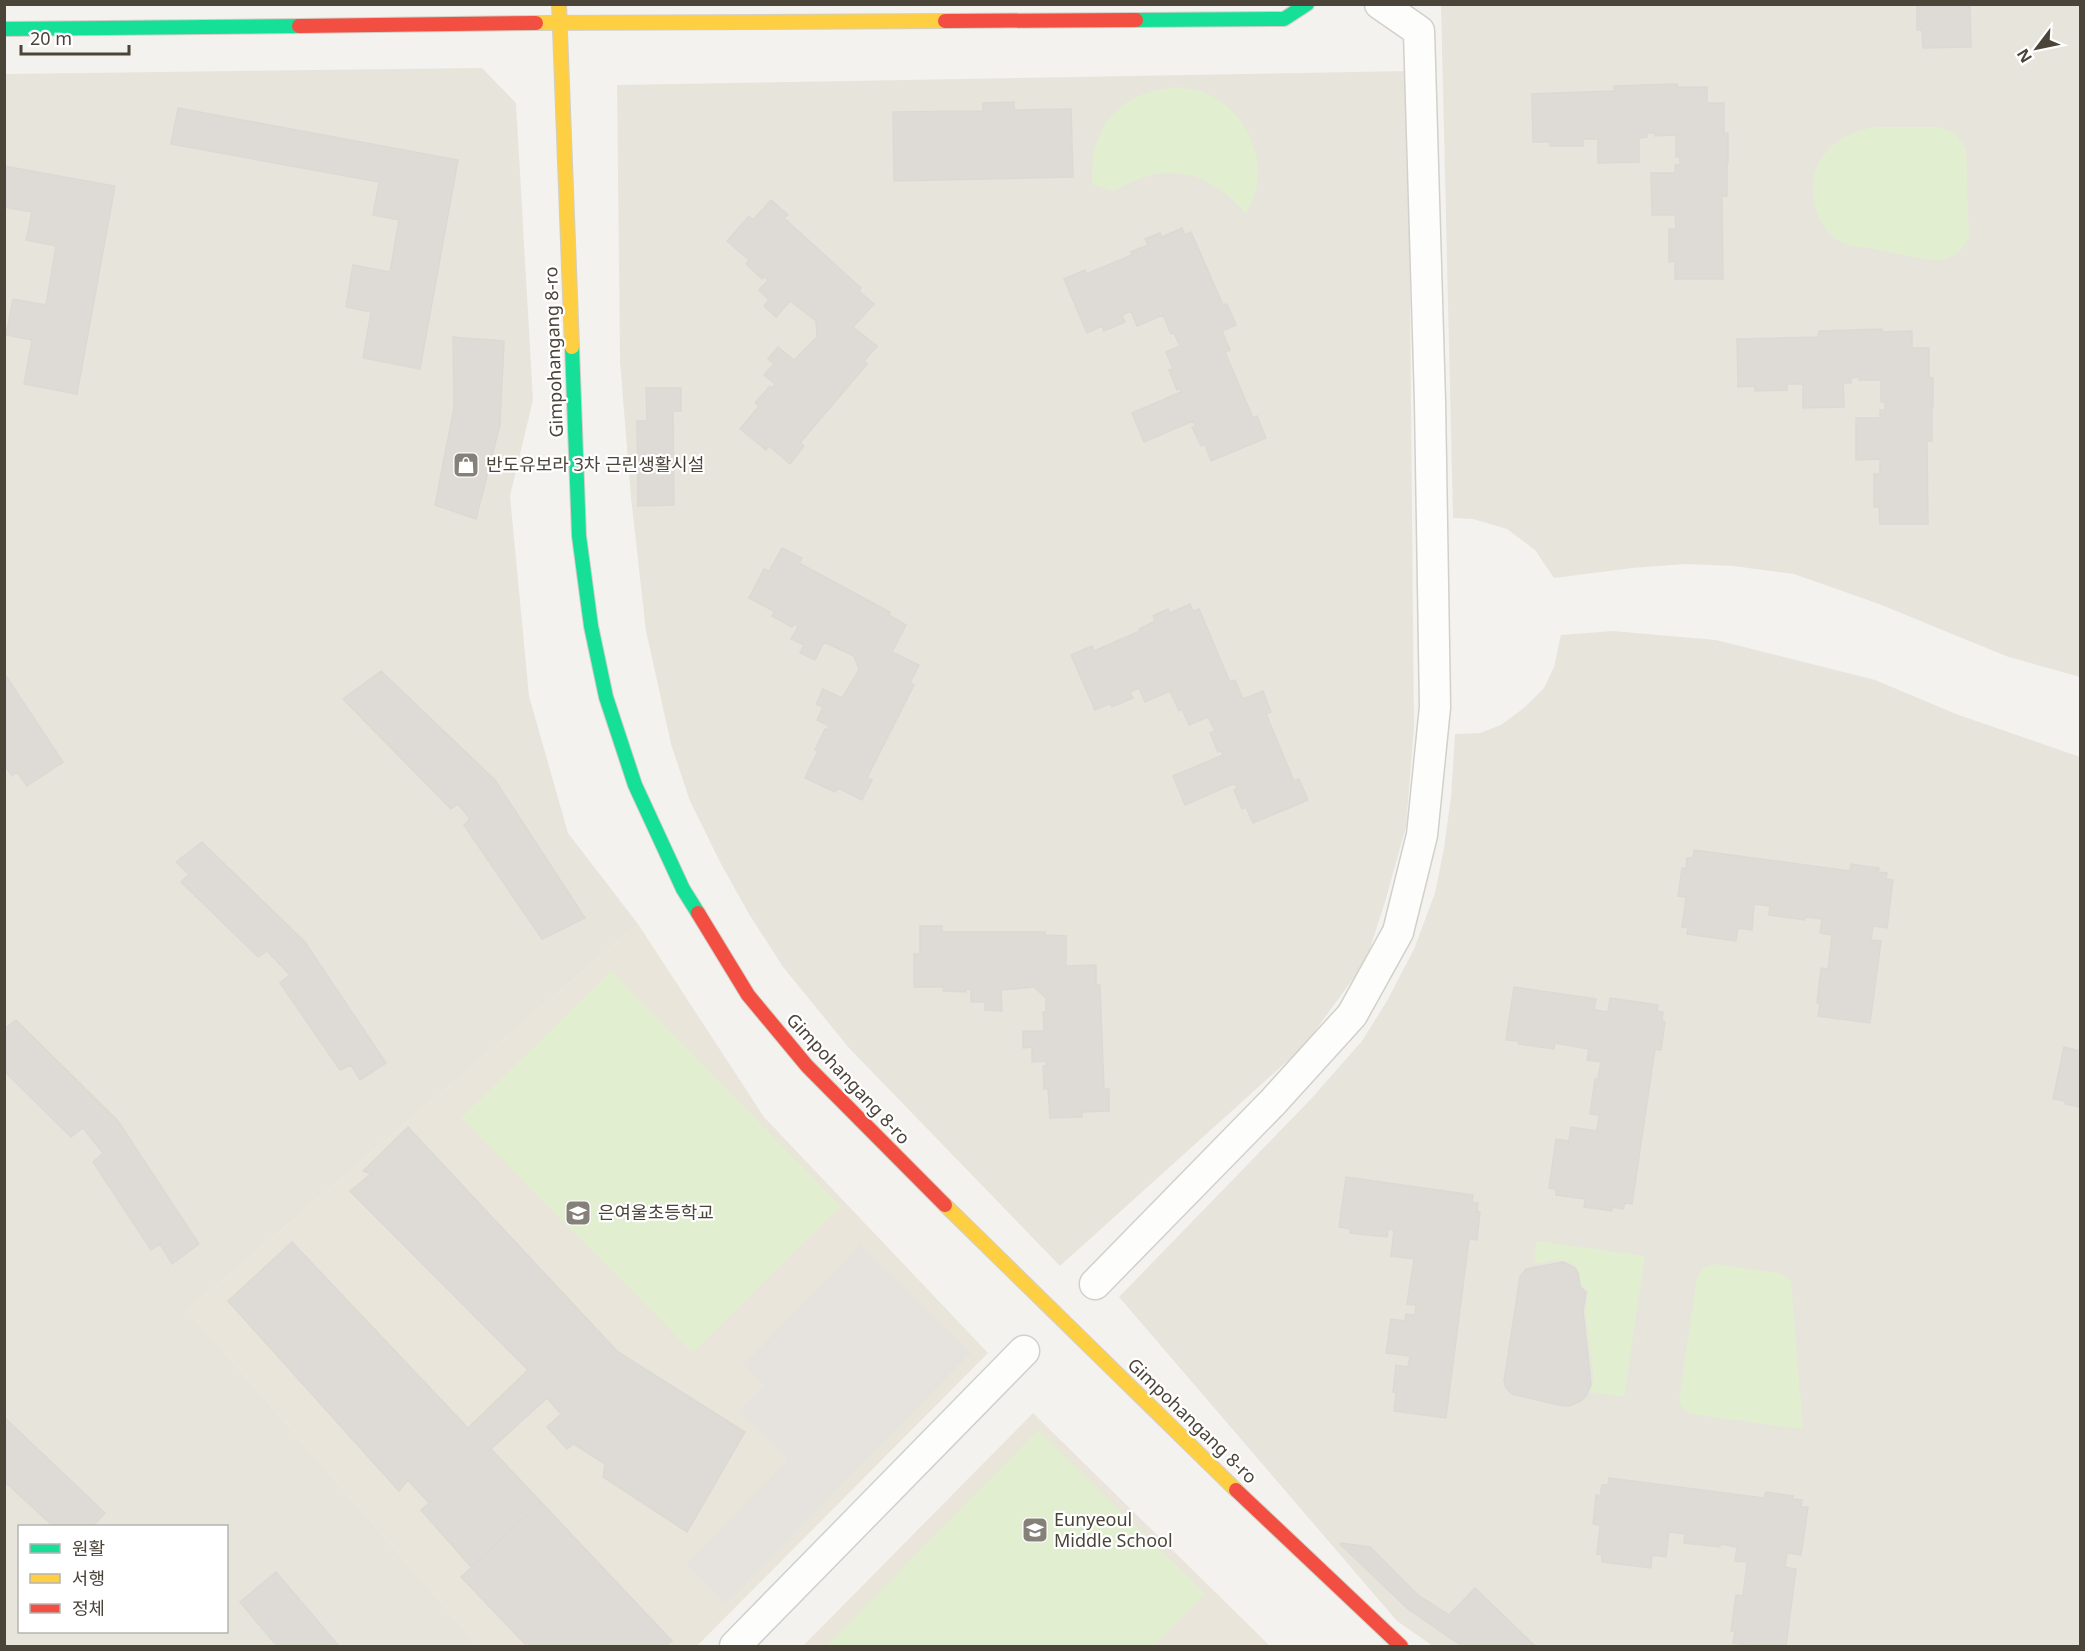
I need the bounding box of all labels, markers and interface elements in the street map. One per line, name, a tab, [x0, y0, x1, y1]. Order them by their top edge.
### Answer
scale bar	[21, 18, 129, 56]
north arrow	[2007, 18, 2067, 78]
text: 20 m	[30, 26, 72, 50]
text: N	[2012, 45, 2037, 67]
street label: Gimpohangang 8-ro	[538, 266, 568, 438]
shop icon: 반도유보라 3차 근린생활시설	[451, 450, 481, 480]
place label: 반도유보라 3차 근린생활시설	[486, 452, 704, 476]
street label: Gimpohangang 8-ro	[782, 1008, 916, 1149]
school or university icon: 은여울초등학교	[563, 1198, 593, 1228]
place label: 은여울초등학교	[598, 1200, 714, 1224]
street label: Gimpohangang 8-ro	[1123, 1352, 1263, 1488]
place label: Eunyeoul Middle School	[1054, 1507, 1173, 1552]
school or university icon: Eunyeoul Middle School	[1020, 1515, 1050, 1545]
legend	[18, 1525, 228, 1633]
text: 원활	[72, 1536, 105, 1560]
text: 서행	[72, 1566, 105, 1590]
text: 정체	[72, 1596, 105, 1620]

